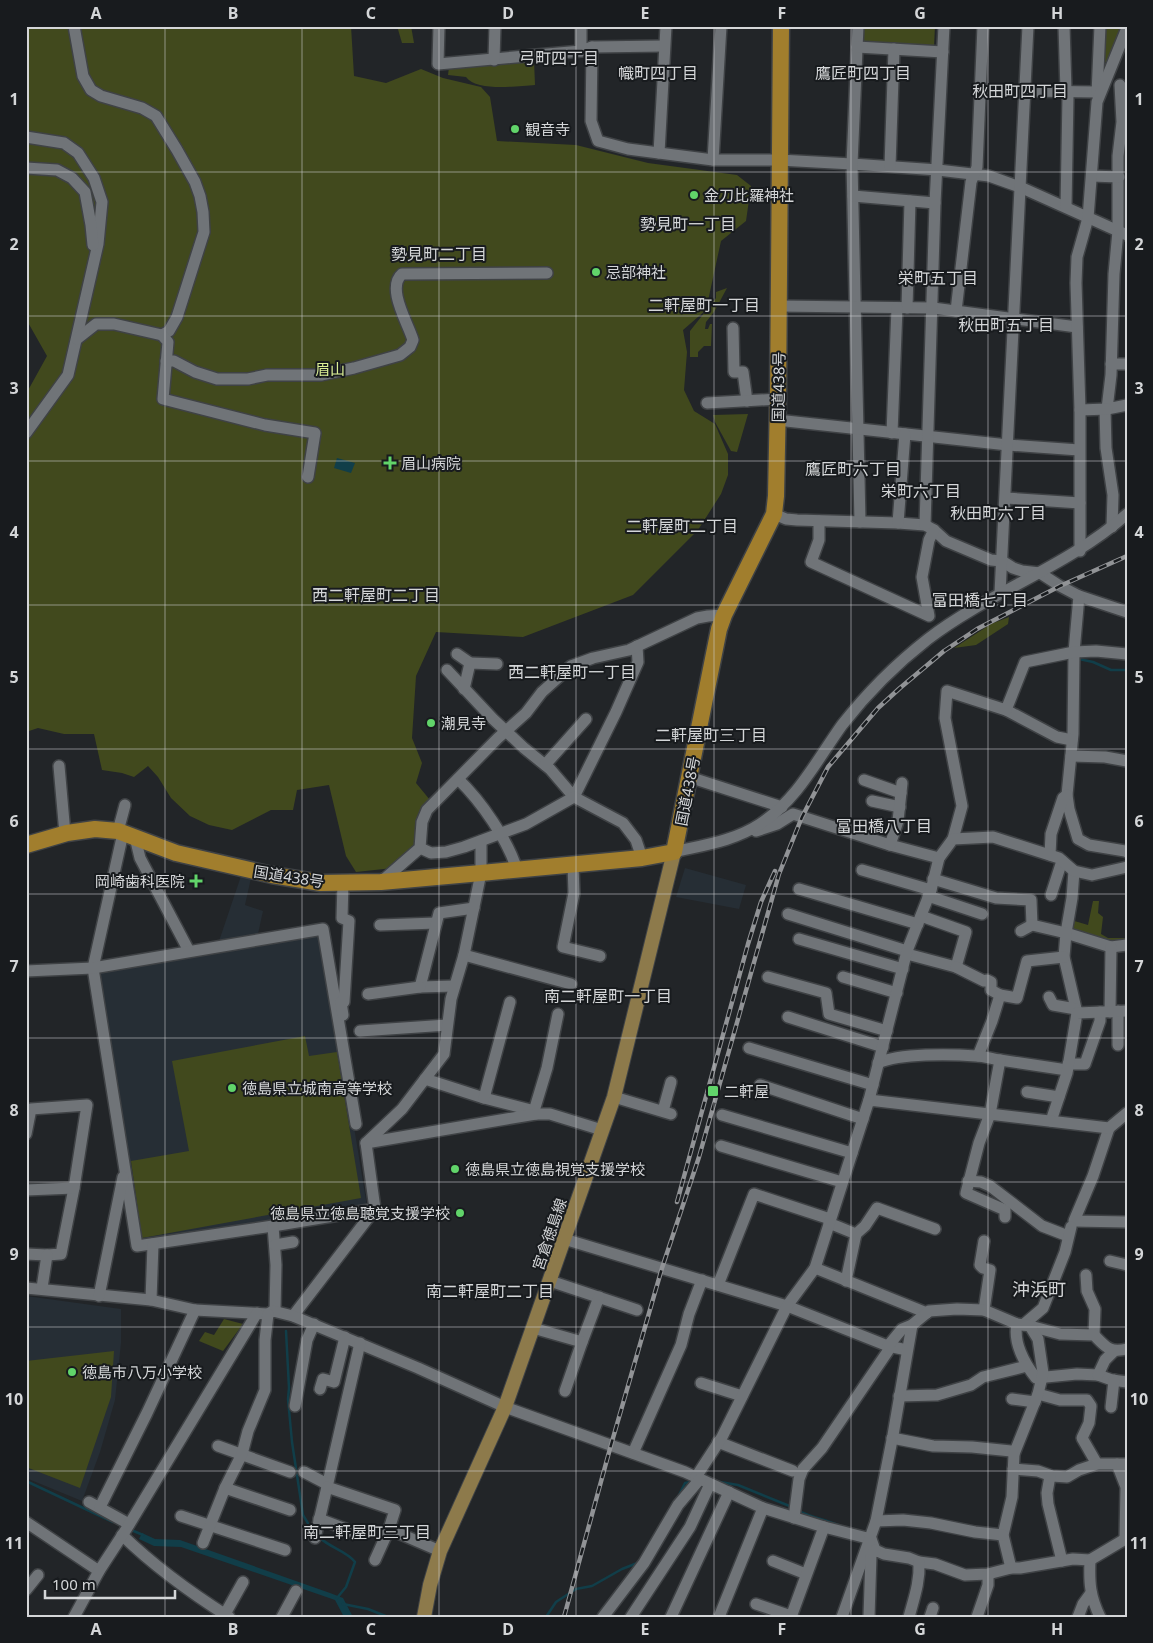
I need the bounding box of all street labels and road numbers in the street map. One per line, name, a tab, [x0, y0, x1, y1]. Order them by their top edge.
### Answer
street label: 国道438号	[767, 351, 789, 423]
street label: 国道438号	[670, 754, 704, 828]
street label: 国道438号	[252, 861, 326, 891]
street label: 宮倉徳島線	[527, 1195, 571, 1273]

